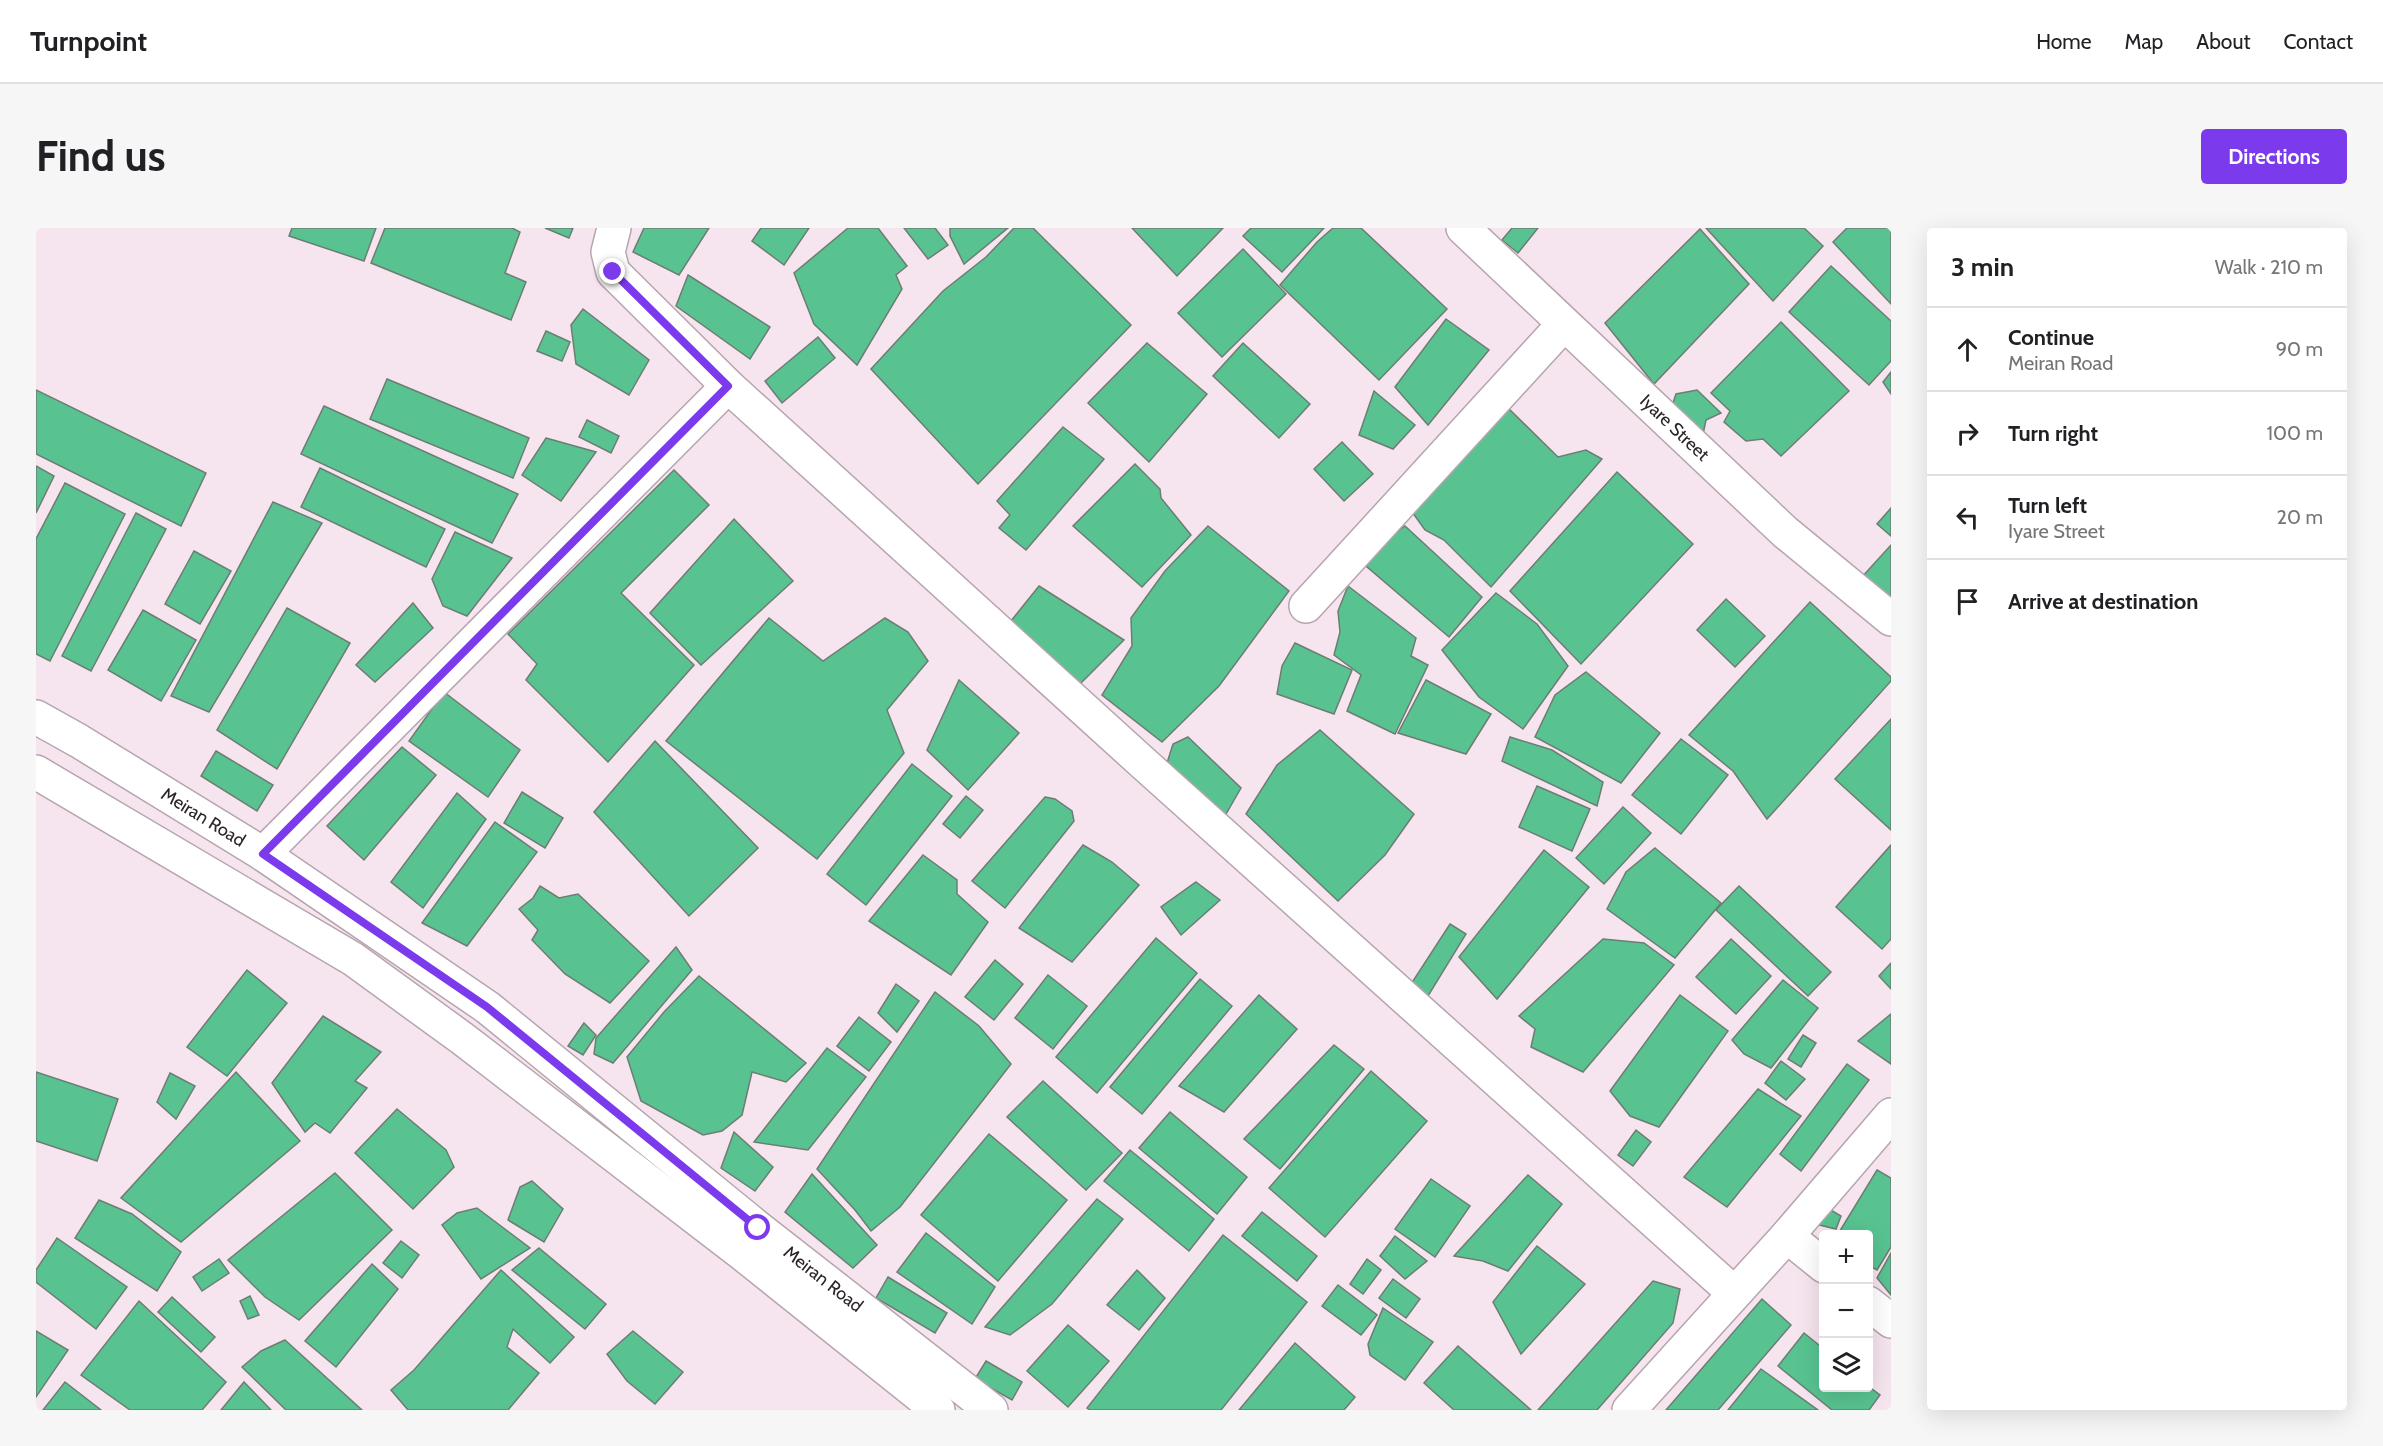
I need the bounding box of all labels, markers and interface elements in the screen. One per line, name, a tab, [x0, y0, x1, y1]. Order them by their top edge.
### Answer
text: Turnpoint	[30, 24, 147, 58]
text: Home	[2036, 29, 2092, 54]
text: Map	[2125, 29, 2163, 54]
text: About	[2196, 29, 2250, 54]
text: Contact	[2283, 29, 2353, 54]
button: Directions	[2201, 129, 2347, 184]
text: Find us	[36, 130, 165, 182]
text: 3 min	[1951, 251, 2014, 283]
text: Walk · 210 m	[2215, 255, 2323, 279]
route end	[599, 258, 625, 284]
text: Continue	[2008, 324, 2094, 351]
icon: ahead	[1951, 333, 1984, 366]
text: 90 m	[2276, 337, 2323, 361]
text: Meiran Road	[2008, 351, 2113, 375]
street label: Iyare Street	[1635, 390, 1714, 466]
icon: right	[1951, 417, 1984, 450]
text: Turn right	[2008, 420, 2098, 447]
text: 100 m	[2267, 421, 2323, 445]
text: Turn left	[2008, 492, 2087, 519]
icon: left	[1951, 501, 1984, 534]
text: 20 m	[2277, 505, 2323, 529]
text: Iyare Street	[2008, 519, 2105, 543]
icon: arrive	[1951, 585, 1984, 618]
text: Arrive at destination	[2008, 588, 2198, 615]
street label: Meiran Road	[157, 783, 249, 851]
route start	[744, 1214, 770, 1240]
map controls	[1819, 1230, 1873, 1392]
button: +	[1819, 1230, 1873, 1284]
street label: Meiran Road	[779, 1241, 867, 1317]
button: −	[1819, 1284, 1873, 1338]
button: layers	[1819, 1338, 1873, 1392]

